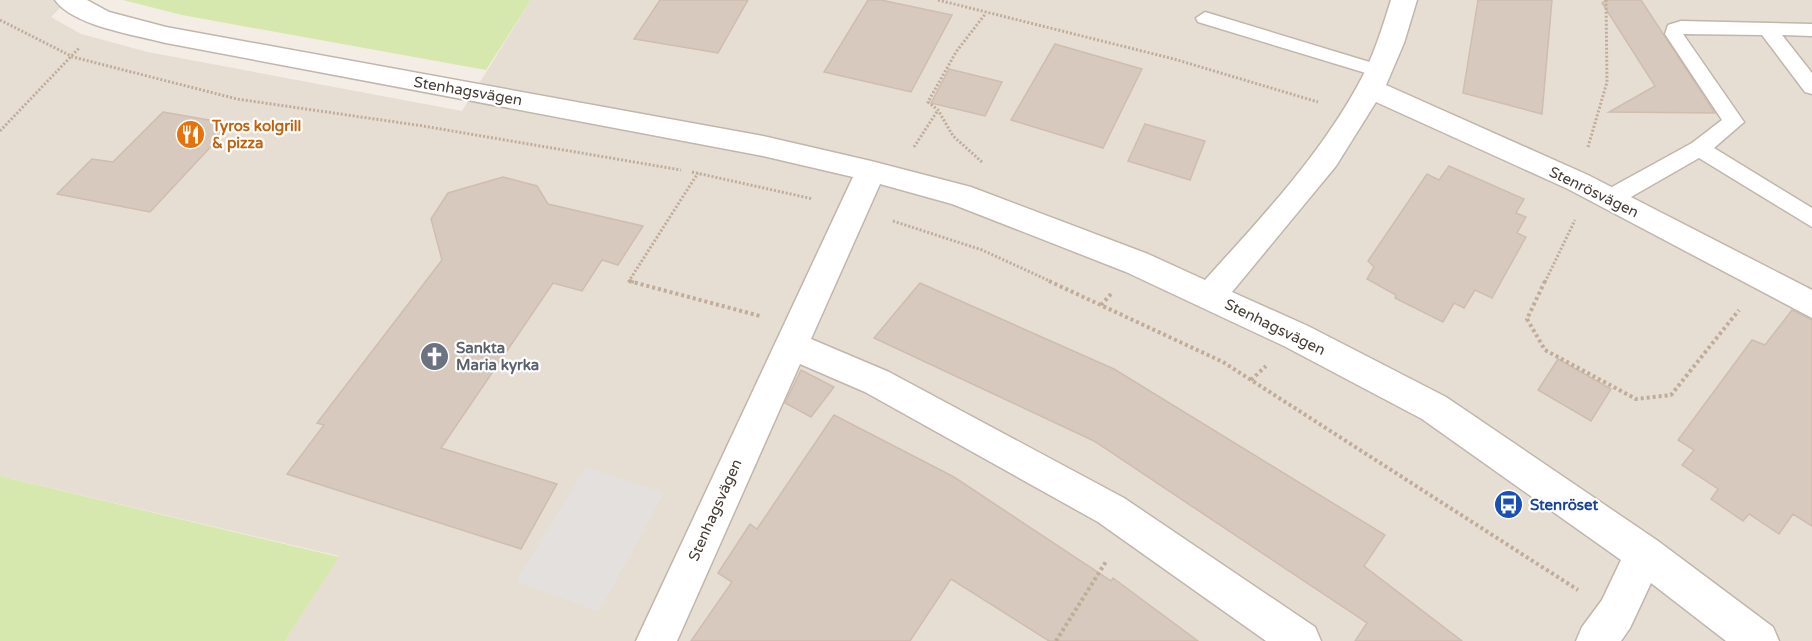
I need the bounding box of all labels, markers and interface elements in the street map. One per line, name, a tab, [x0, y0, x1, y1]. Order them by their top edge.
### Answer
street label: Stenhagsvägen	[412, 73, 524, 109]
place label: Tyros kolgrill & pizza	[211, 117, 301, 153]
restaurant icon: Tyros kolgrill & pizza	[175, 119, 207, 151]
street label: Stenrösvägen	[1546, 163, 1642, 221]
street label: Stenhagsvägen	[1222, 295, 1328, 359]
place label: Sankta Maria kyrka	[456, 339, 539, 375]
church icon: Sankta Maria kyrka	[419, 341, 451, 373]
street label: Stenhagsvägen	[684, 456, 746, 564]
bus stop icon: Stenröset	[1493, 489, 1525, 521]
place label: Stenröset	[1530, 496, 1598, 514]

